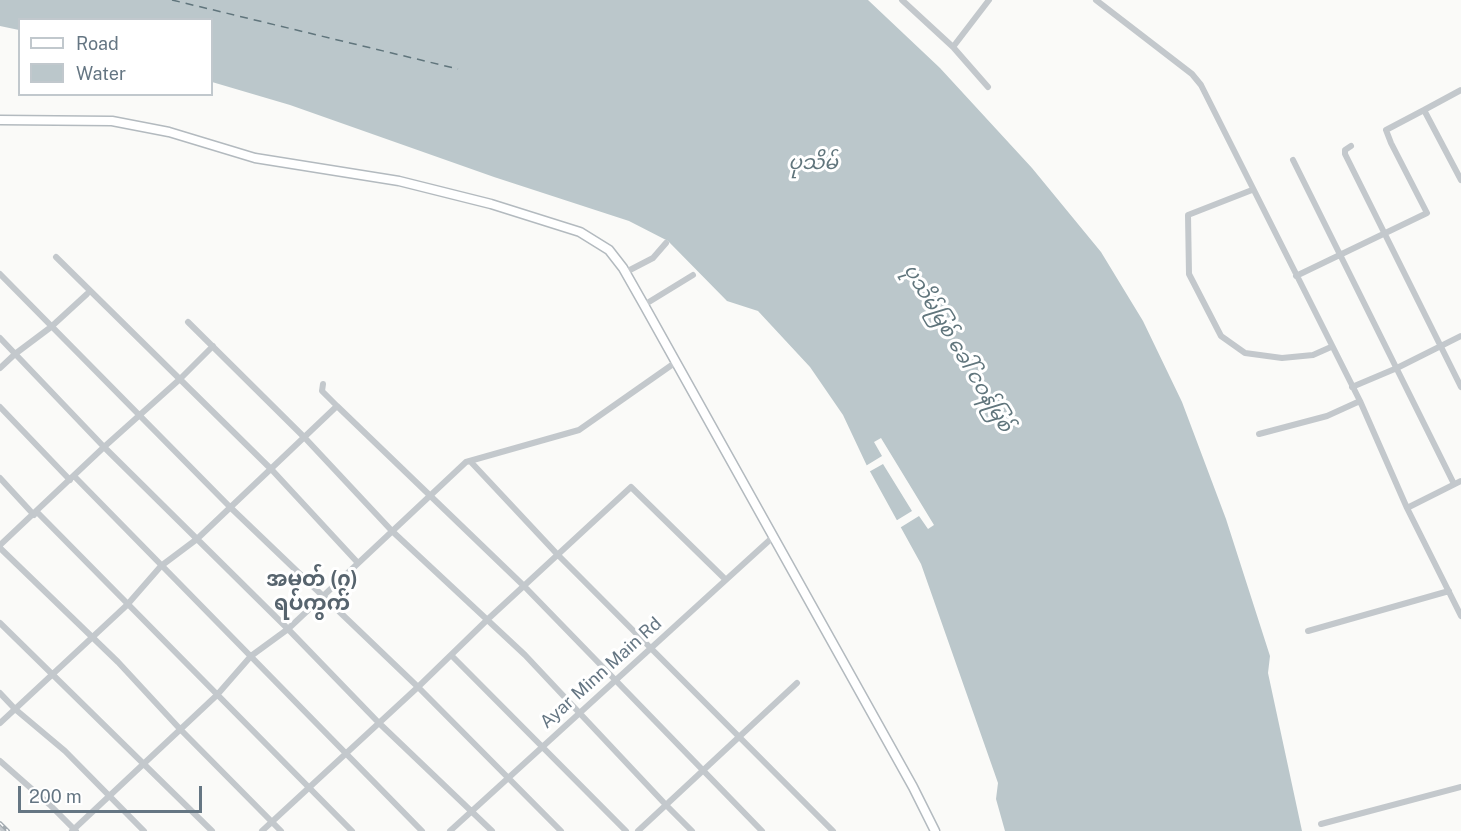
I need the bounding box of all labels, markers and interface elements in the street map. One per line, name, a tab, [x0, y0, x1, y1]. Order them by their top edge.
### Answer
legend	[18, 18, 213, 96]
text: Road	[76, 33, 119, 54]
text: Water	[76, 63, 126, 84]
water label: ပုသိမ်	[788, 151, 838, 175]
water label: ပုသိမ်မြစ် ခေါ် ငဝန်မြစ်	[898, 260, 1018, 436]
district label: အမှတ် (၇) ရပ်ကွက်	[266, 567, 358, 617]
street label: Ayar Minn Main Rd	[536, 613, 666, 733]
scale bar	[21, 774, 206, 812]
text: 200 m	[29, 786, 82, 807]

